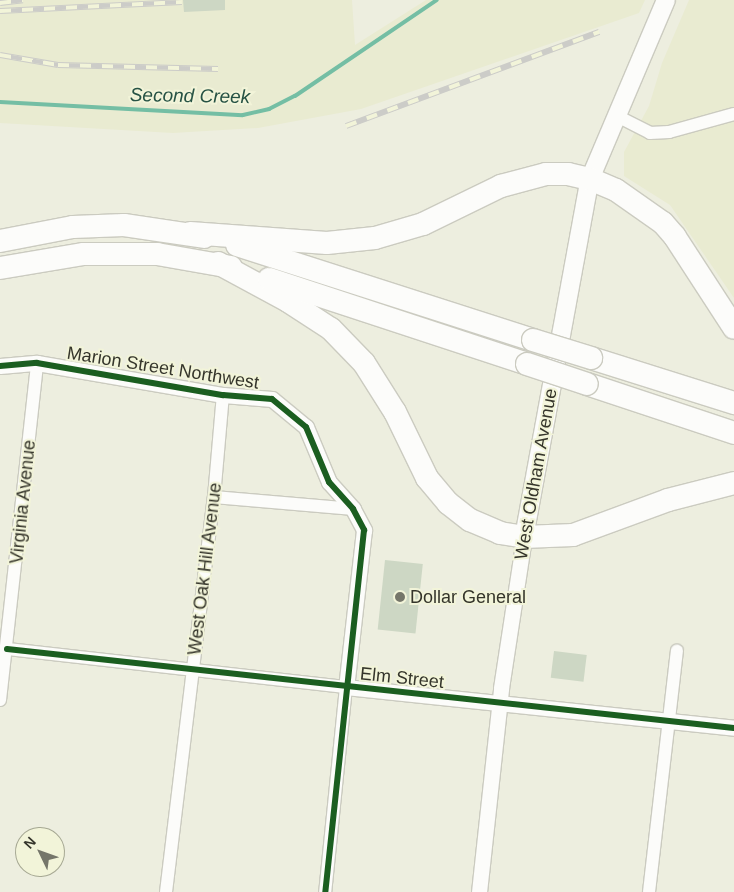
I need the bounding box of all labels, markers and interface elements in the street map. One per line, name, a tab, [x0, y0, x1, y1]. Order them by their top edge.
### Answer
water label: Second Creek	[130, 84, 250, 108]
street label: Marion Street Northwest	[65, 342, 261, 394]
street label: West Oldham Avenue	[510, 386, 562, 562]
street label: Virginia Avenue	[6, 439, 40, 565]
street label: West Oak Hill Avenue	[184, 481, 226, 657]
place label: Dollar General	[410, 586, 526, 608]
marker: Dollar General	[394, 591, 406, 603]
street label: Elm Street	[359, 663, 445, 693]
north arrow	[15, 827, 65, 877]
text: N	[20, 834, 39, 852]

